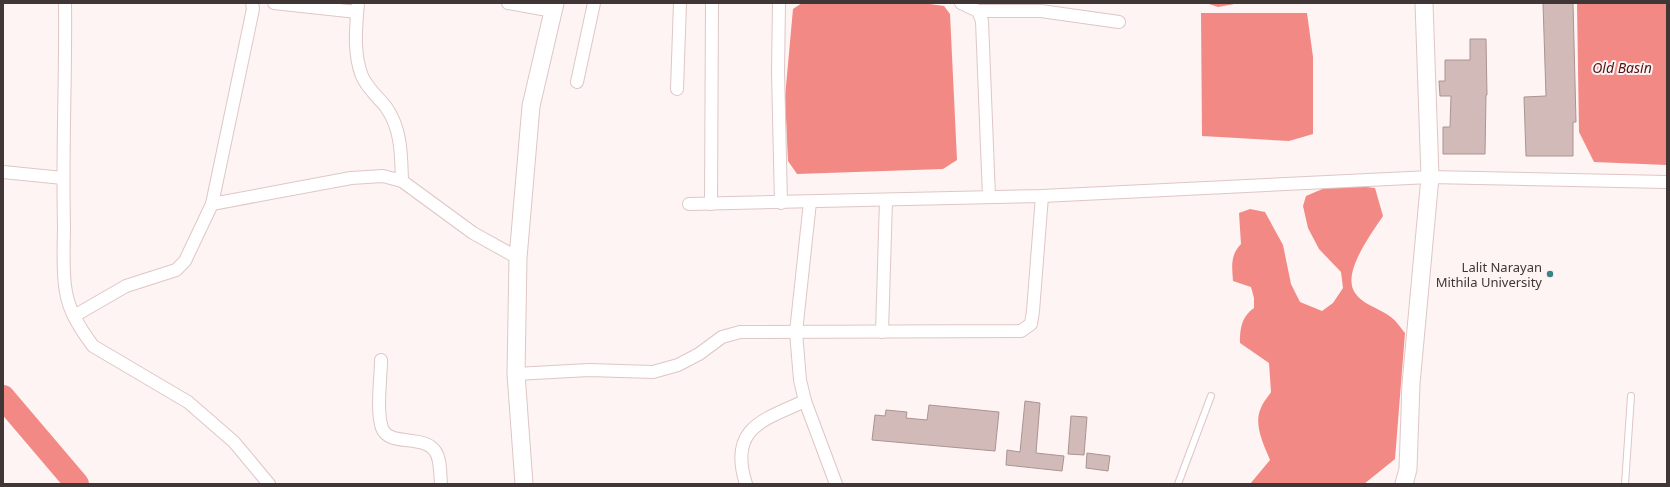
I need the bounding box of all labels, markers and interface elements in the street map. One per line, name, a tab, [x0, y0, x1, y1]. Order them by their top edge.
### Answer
water label: Old Basin	[1592, 58, 1652, 77]
place label: Lalit Narayan Mithila University	[1436, 258, 1542, 291]
marker: Lalit Narayan Mithila University	[1545, 269, 1555, 279]

